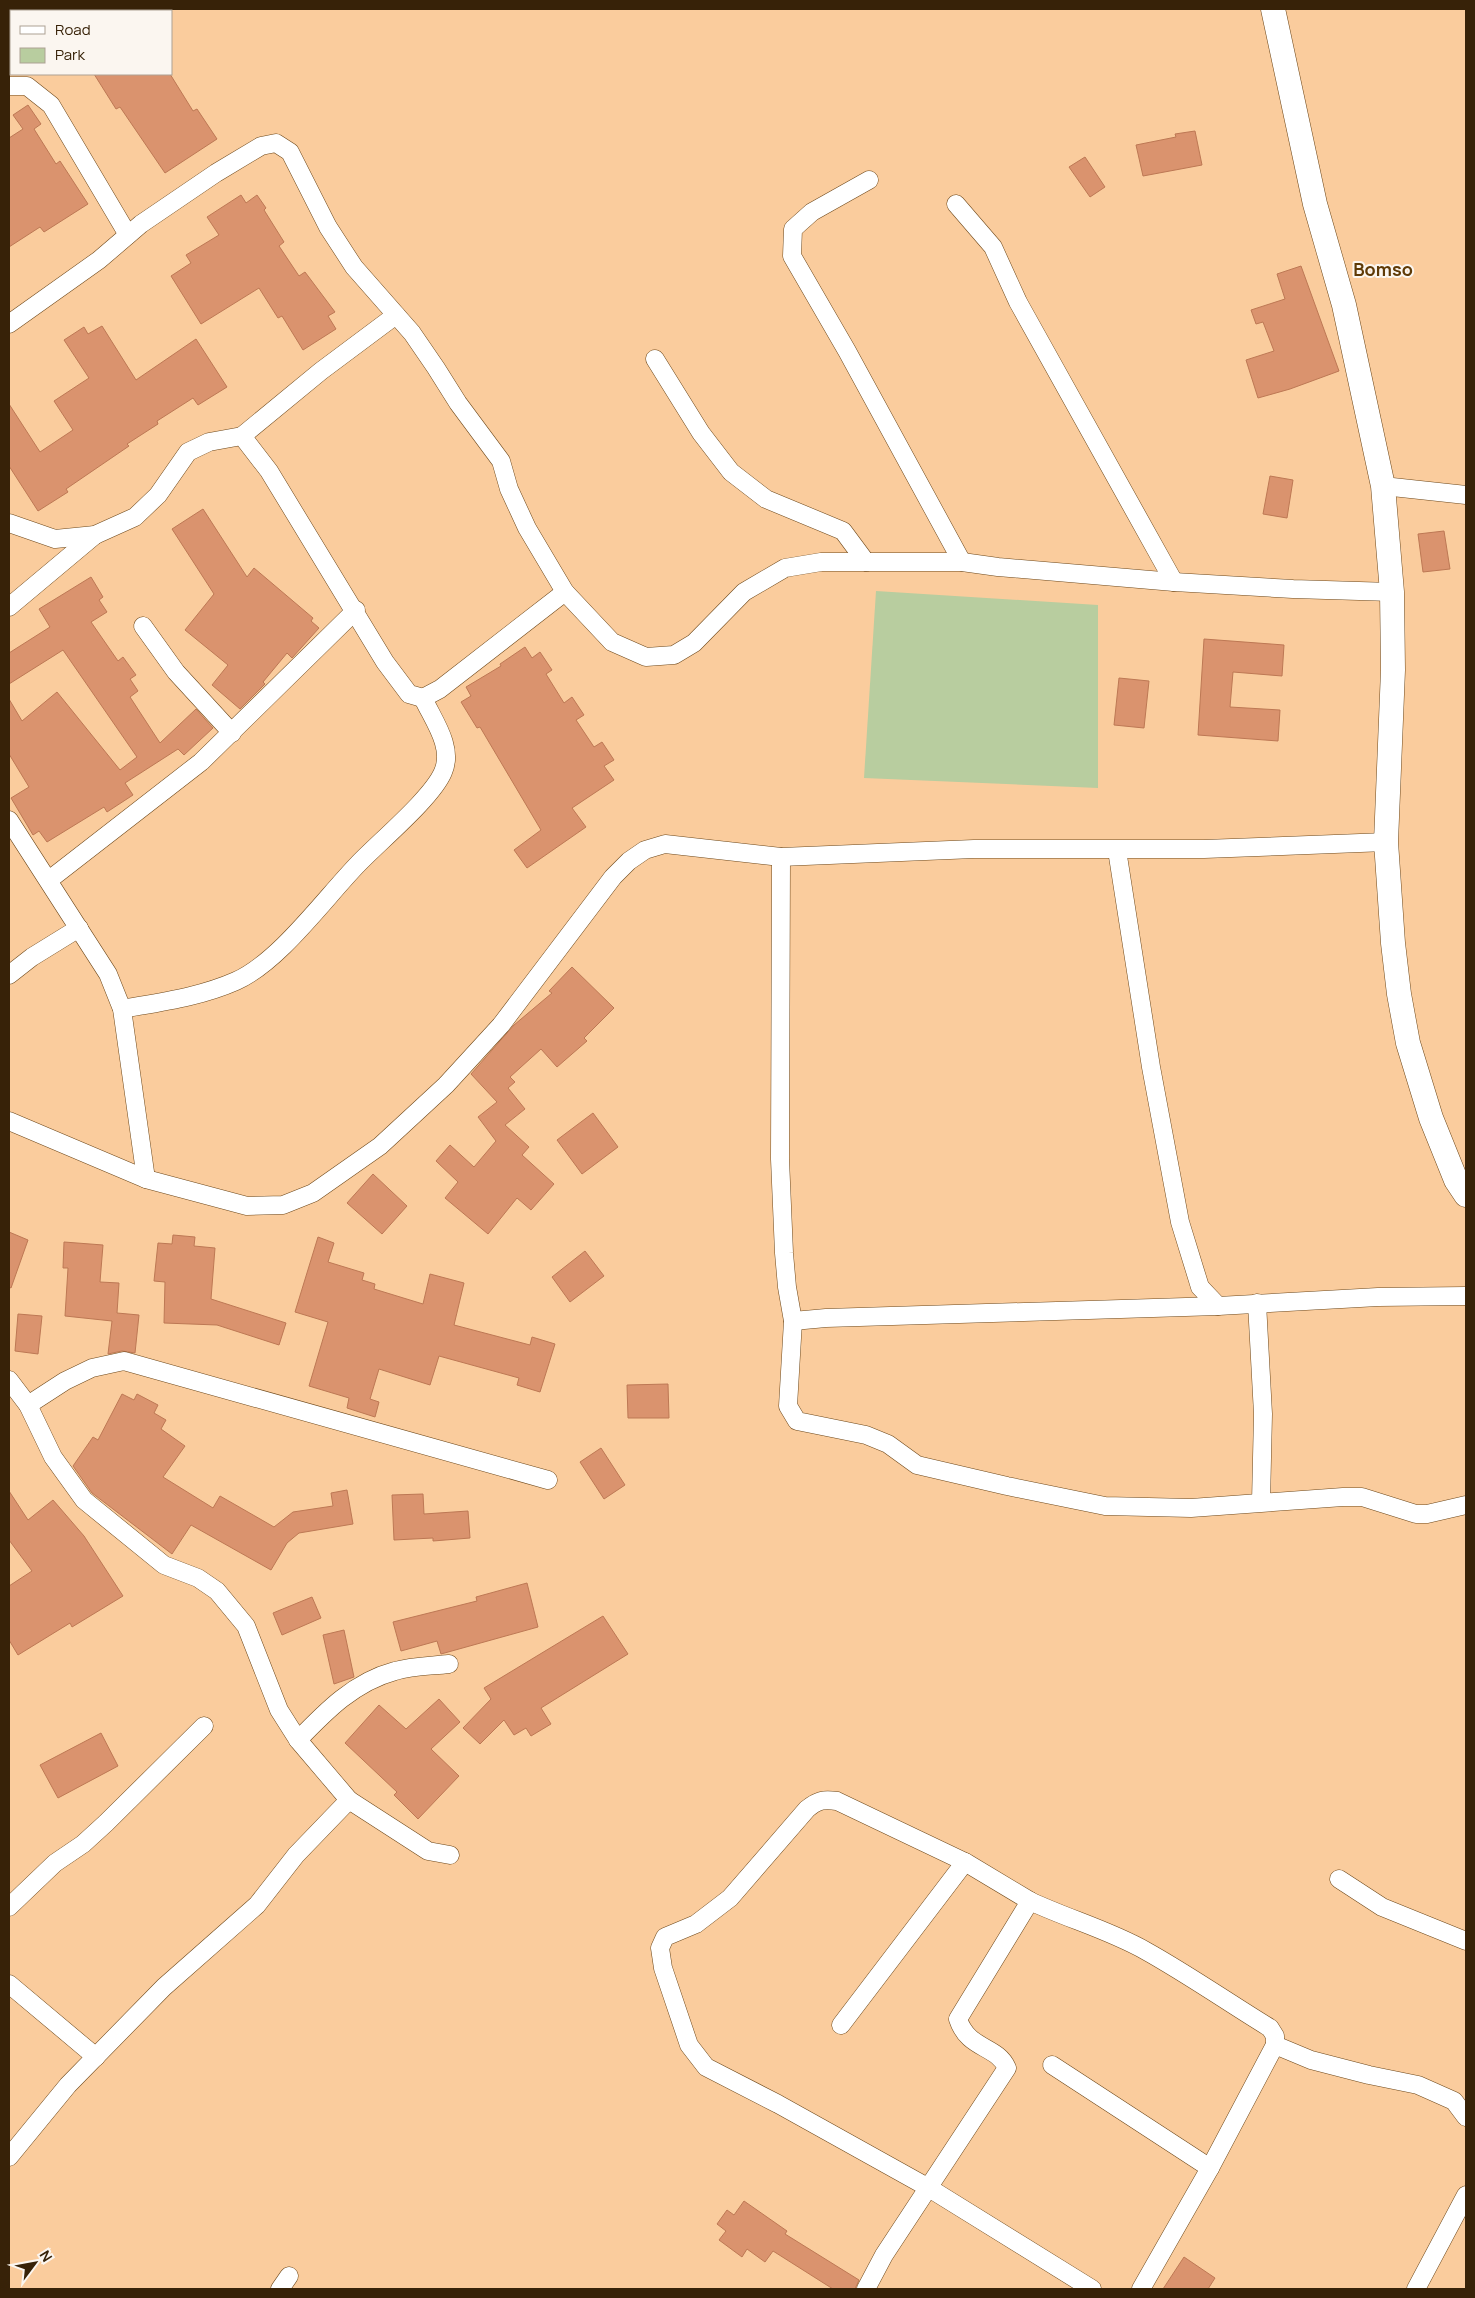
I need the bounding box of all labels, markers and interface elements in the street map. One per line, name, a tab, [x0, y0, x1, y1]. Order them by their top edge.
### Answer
legend	[10, 10, 172, 75]
text: Road	[55, 19, 91, 40]
text: Park	[55, 44, 85, 65]
district label: Bomso	[1353, 257, 1413, 281]
north arrow	[10, 2238, 60, 2288]
text: N	[36, 2247, 57, 2265]

